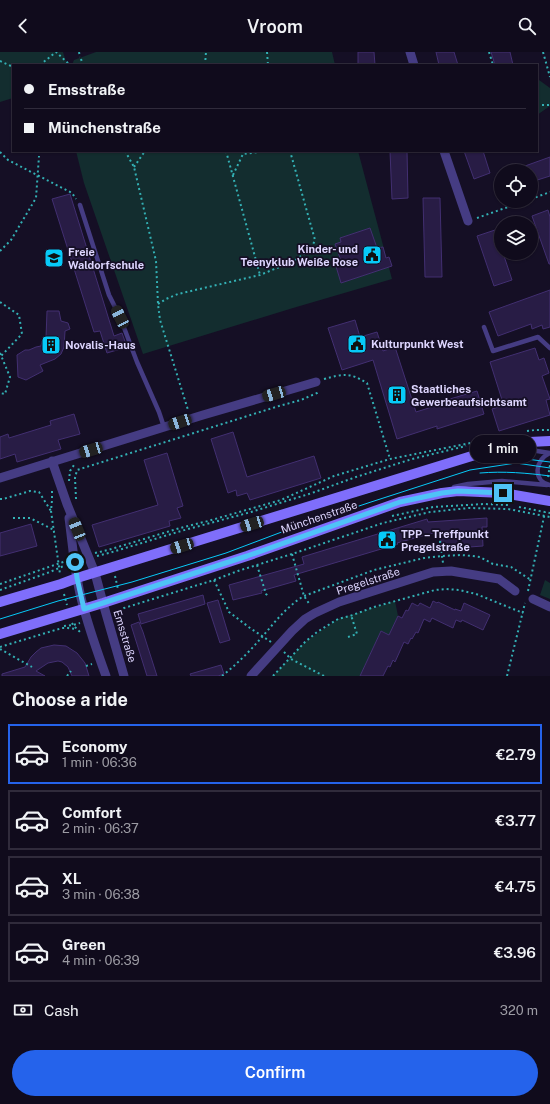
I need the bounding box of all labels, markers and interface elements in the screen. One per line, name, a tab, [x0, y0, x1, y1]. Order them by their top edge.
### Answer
icon: back	[12, 15, 34, 37]
icon: search	[516, 15, 538, 37]
text: Vroom	[247, 16, 303, 37]
text: Emsstraße	[48, 81, 125, 98]
text: Münchenstraße	[48, 119, 161, 136]
map controls	[494, 164, 538, 260]
button: locate	[494, 164, 538, 208]
button: layers	[494, 216, 538, 260]
place label: Kinder- und Teenyklub Weiße Rose	[240, 243, 358, 268]
public building icon: Kinder- und Teenyklub Weiße Rose	[361, 244, 383, 266]
place label: Freie Waldorfschule	[68, 246, 144, 271]
school or university icon: Freie Waldorfschule	[43, 247, 65, 269]
car	[109, 304, 131, 330]
public building icon: Kulturpunkt West	[346, 333, 368, 355]
building icon: Novalis-Haus	[40, 334, 62, 356]
place label: Kulturpunkt West	[371, 338, 464, 350]
place label: Novalis-Haus	[65, 339, 136, 351]
place label: Staatliches Gewerbeaufsichtsamt	[411, 383, 527, 408]
building icon: Staatliches Gewerbeaufsichtsamt	[386, 384, 408, 406]
car	[261, 385, 287, 403]
car	[167, 413, 193, 431]
callout: 1 min	[470, 435, 536, 463]
car	[78, 441, 104, 459]
text: 1 min	[488, 441, 518, 456]
route end	[494, 484, 512, 502]
street label: Münchenstraße	[279, 498, 359, 536]
car	[239, 515, 265, 533]
car	[67, 516, 87, 542]
place label: TPP – Treffpunkt Pregelstraße	[401, 528, 489, 553]
public building icon: TPP – Treffpunkt Pregelstraße	[376, 529, 398, 551]
car	[169, 537, 195, 555]
route start	[66, 553, 84, 571]
street label: Pregelstraße	[335, 565, 401, 597]
street label: Emsstraße	[111, 608, 139, 664]
text: Choose a ride	[12, 689, 128, 710]
icon: car	[14, 736, 50, 772]
text: Economy	[62, 738, 127, 755]
text: €2.79	[496, 746, 536, 763]
text: 1 min · 06:36	[62, 755, 137, 770]
icon: car	[14, 802, 50, 838]
text: Comfort	[62, 804, 122, 821]
text: €3.77	[496, 812, 536, 829]
text: 2 min · 06:37	[62, 821, 139, 836]
icon: car	[14, 868, 50, 904]
text: XL	[62, 870, 81, 887]
text: €4.75	[495, 878, 536, 895]
text: 3 min · 06:38	[62, 887, 140, 902]
icon: car	[14, 934, 50, 970]
text: Green	[62, 936, 106, 953]
text: €3.96	[494, 944, 536, 961]
text: 4 min · 06:39	[62, 953, 140, 968]
icon: cash	[12, 999, 34, 1021]
text: Cash	[44, 1002, 79, 1019]
text: 320 m	[500, 1003, 538, 1018]
button: Confirm	[12, 1050, 538, 1096]

